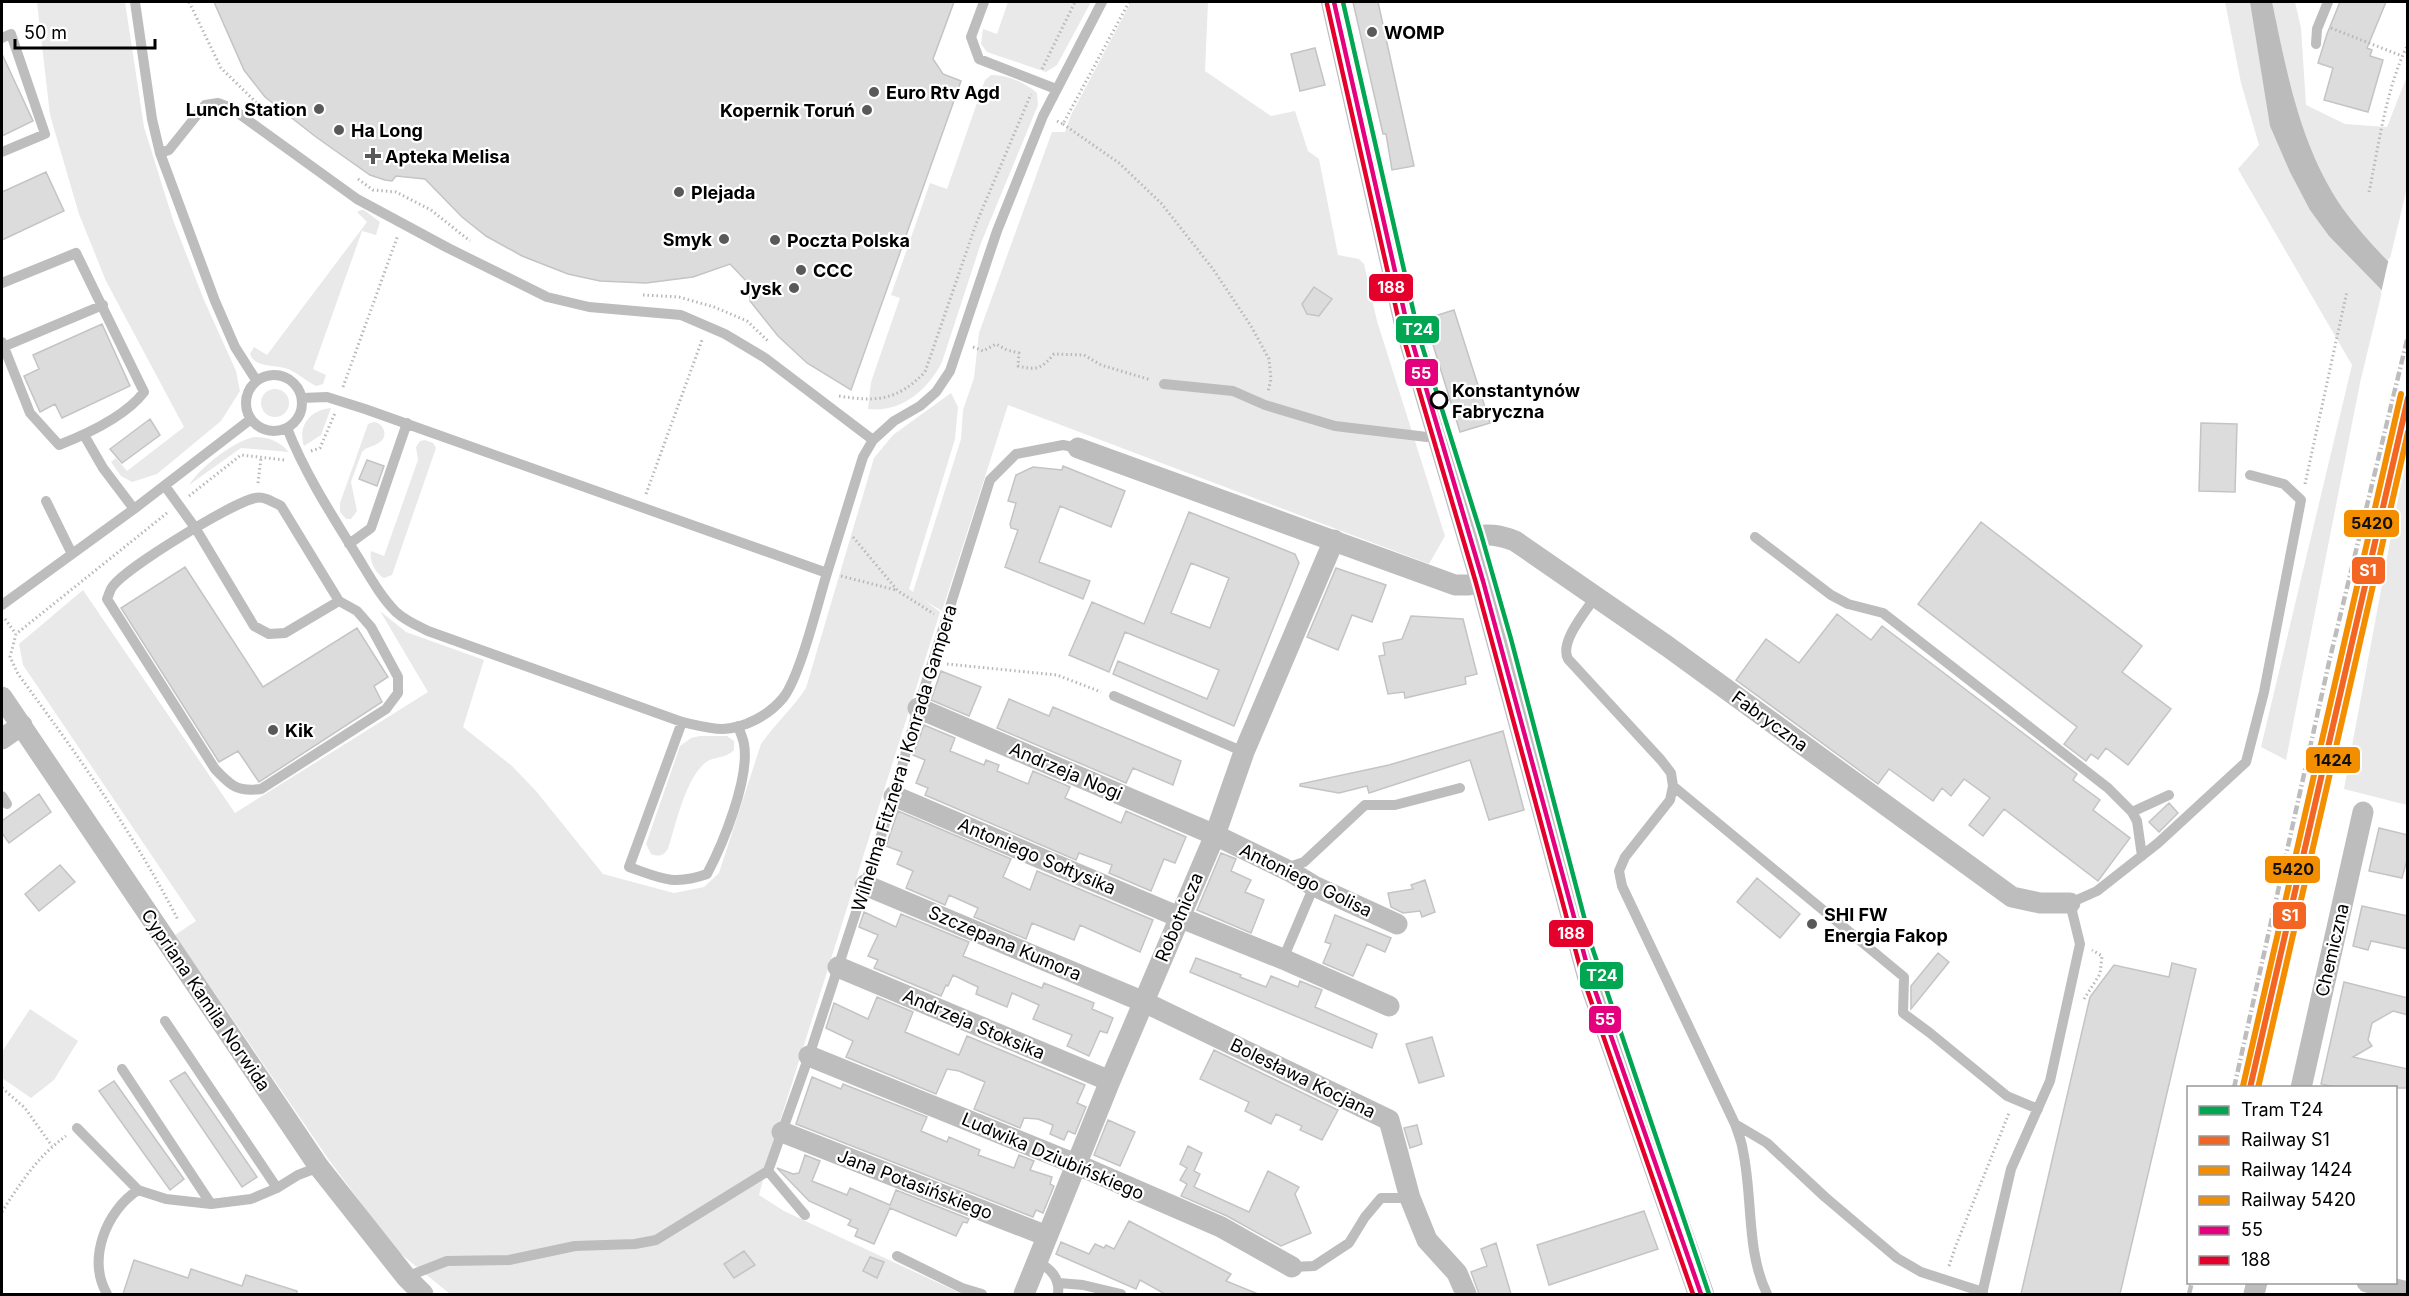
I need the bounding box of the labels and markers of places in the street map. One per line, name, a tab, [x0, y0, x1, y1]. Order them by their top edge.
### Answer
place label: WOMP	[1384, 22, 1445, 43]
marker: WOMP	[1365, 25, 1379, 39]
place label: Euro Rtv Agd	[886, 82, 1000, 103]
marker: Euro Rtv Agd	[867, 85, 881, 99]
place label: Lunch Station	[186, 99, 307, 120]
place label: Kopernik Toruń	[720, 100, 855, 121]
marker: Lunch Station	[312, 102, 326, 116]
marker: Kopernik Toruń	[860, 103, 874, 117]
place label: Ha Long	[351, 120, 423, 141]
marker: Ha Long	[332, 123, 346, 137]
place label: Apteka Melisa	[385, 146, 510, 167]
marker: Apteka Melisa	[366, 149, 380, 163]
place label: Plejada	[691, 182, 755, 203]
marker: Plejada	[672, 185, 686, 199]
place label: Smyk	[663, 229, 713, 250]
place label: Poczta Polska	[787, 230, 910, 251]
marker: Smyk	[717, 232, 731, 246]
marker: Poczta Polska	[768, 233, 782, 247]
place label: CCC	[813, 260, 853, 281]
marker: CCC	[794, 263, 808, 277]
place label: Jysk	[740, 278, 783, 299]
marker: Jysk	[787, 281, 801, 295]
place label: Konstantynów Fabryczna	[1452, 380, 1581, 422]
marker: Konstantynów Fabryczna	[1430, 391, 1448, 409]
place label: Kik	[285, 720, 314, 741]
marker: Kik	[266, 723, 280, 737]
place label: SHI FW Energia Fakop	[1824, 904, 1948, 946]
marker: SHI FW Energia Fakop	[1805, 917, 1819, 931]

